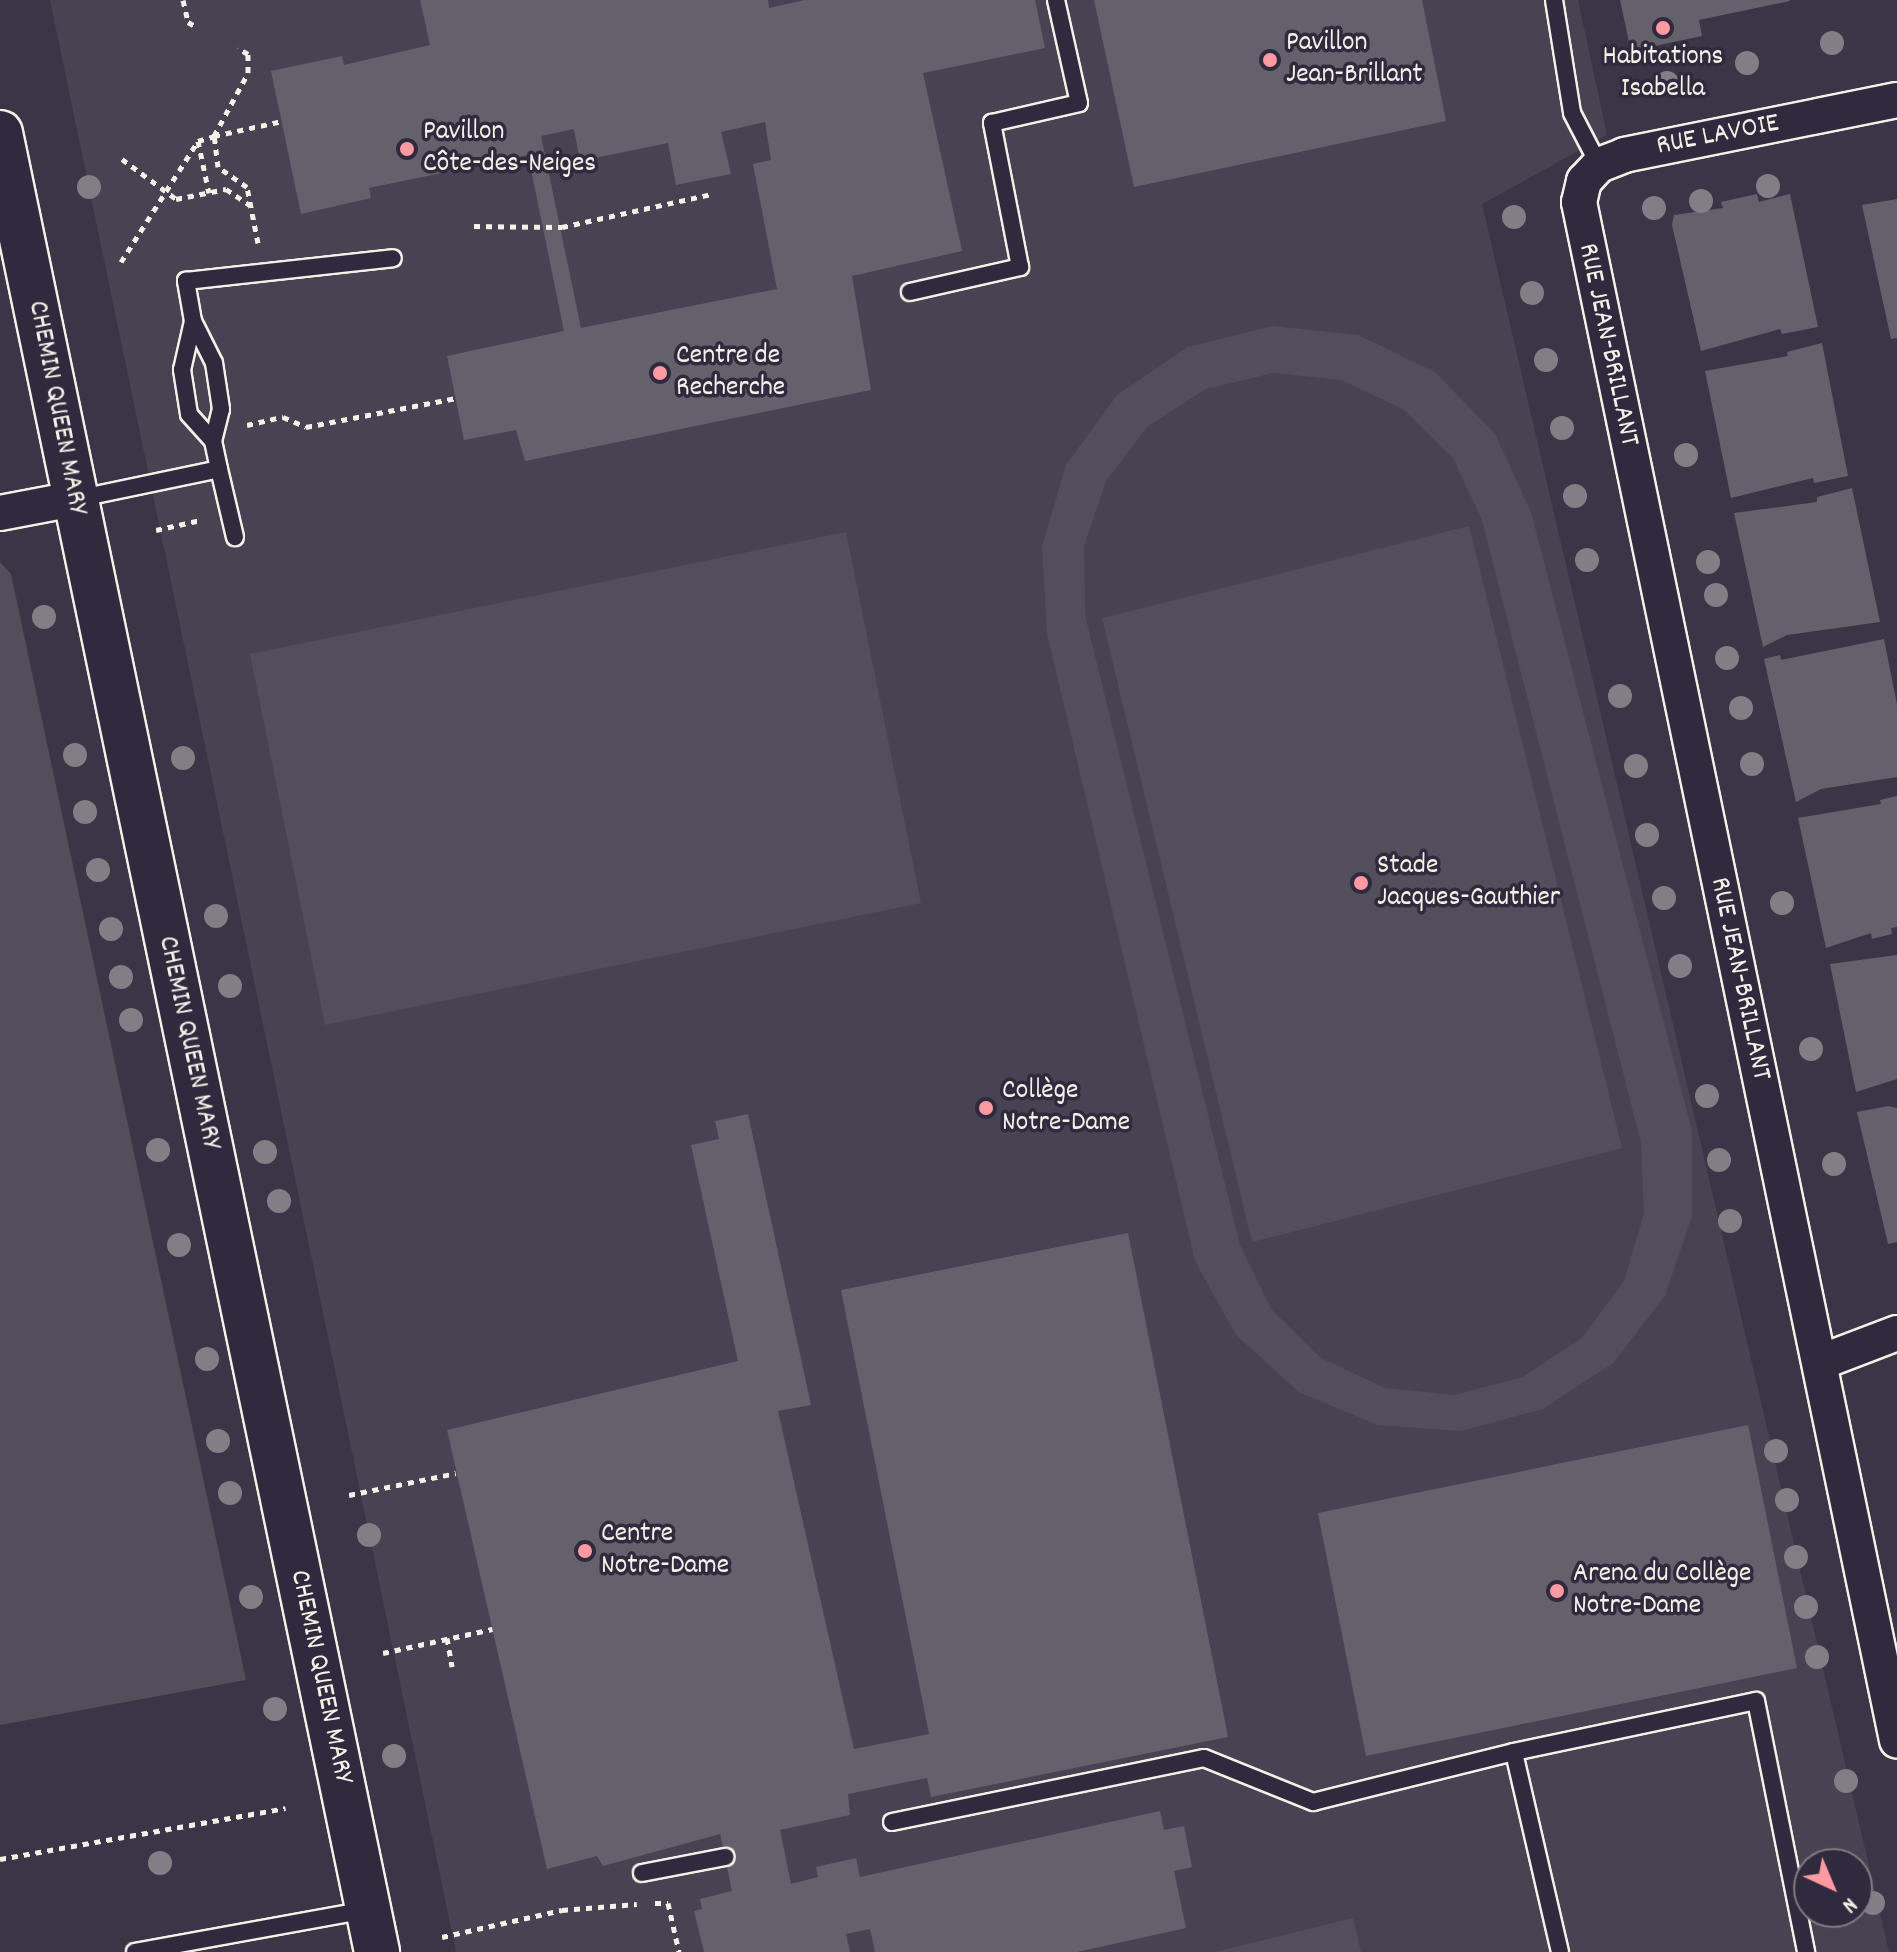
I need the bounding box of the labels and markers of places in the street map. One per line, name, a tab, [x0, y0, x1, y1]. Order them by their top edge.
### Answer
marker: Habitations Isabella	[1654, 19, 1672, 37]
place label: Pavillon Jean-Brillant	[1286, 27, 1423, 93]
place label: Habitations Isabella	[1603, 41, 1723, 107]
marker: Pavillon Jean-Brillant	[1261, 51, 1279, 69]
place label: Pavillon Côte-des-Neiges	[423, 116, 596, 182]
marker: Pavillon Côte-des-Neiges	[398, 140, 416, 158]
place label: Centre de Recherche	[676, 340, 785, 406]
marker: Centre de Recherche	[651, 364, 669, 382]
place label: Stade Jacques-Gauthier	[1377, 850, 1560, 916]
marker: Stade Jacques-Gauthier	[1352, 874, 1370, 892]
place label: Collège Notre-Dame	[1002, 1075, 1130, 1141]
marker: Collège Notre-Dame	[977, 1099, 995, 1117]
place label: Centre Notre-Dame	[601, 1518, 729, 1584]
marker: Centre Notre-Dame	[576, 1542, 594, 1560]
place label: Arena du Collège Notre-Dame	[1573, 1558, 1751, 1624]
marker: Arena du Collège Notre-Dame	[1548, 1582, 1566, 1600]

